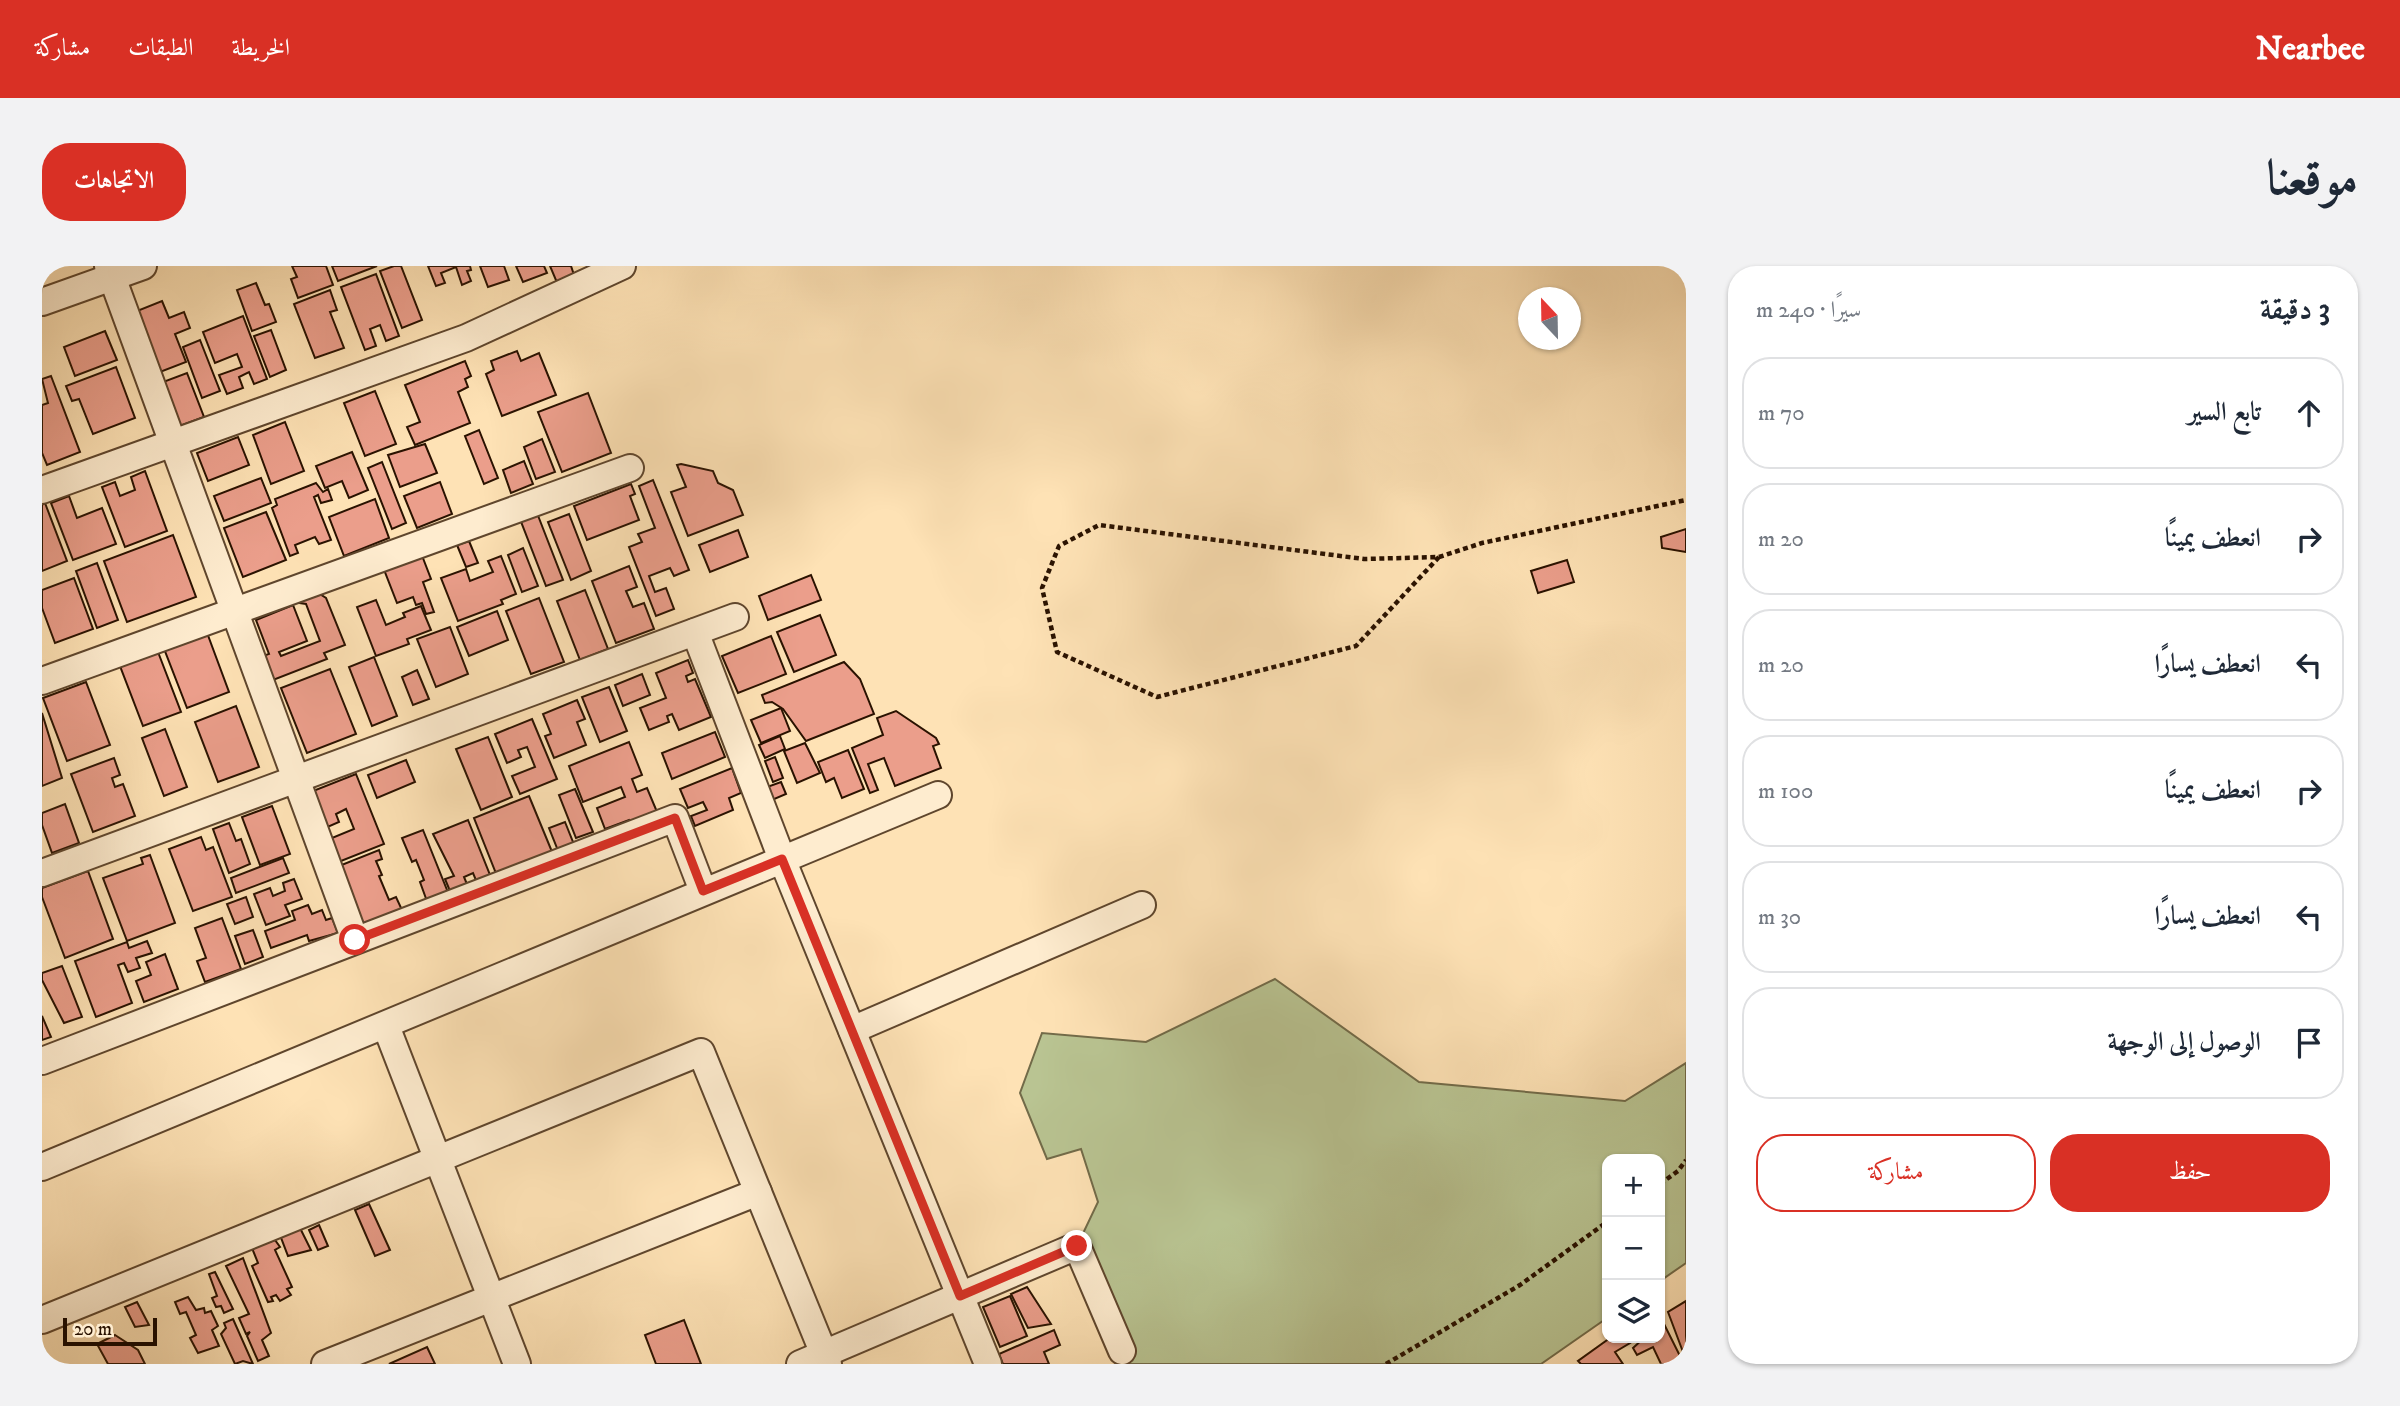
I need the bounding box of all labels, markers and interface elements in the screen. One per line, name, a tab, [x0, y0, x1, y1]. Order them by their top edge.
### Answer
text: Nearbee	[2256, 29, 2365, 70]
text: مشاركة	[35, 33, 90, 63]
text: الطبقات	[128, 33, 194, 63]
text: الخريطة	[232, 33, 290, 63]
button: الاتجاهات	[42, 143, 186, 221]
text: موقعنا	[2266, 149, 2358, 211]
north arrow	[1518, 287, 1581, 350]
text: 3 دقيقة	[2260, 292, 2330, 329]
text: سيرًا · 240 m	[1756, 296, 1861, 325]
icon: ahead	[2290, 394, 2328, 432]
text: تابع السير	[2188, 396, 2261, 429]
text: 70 m	[1758, 399, 1805, 428]
icon: right	[2290, 520, 2328, 558]
text: انعطف يمينًا	[2165, 522, 2261, 555]
text: 20 m	[1758, 525, 1804, 554]
icon: left	[2290, 646, 2328, 684]
text: انعطف يسارًا	[2154, 648, 2261, 681]
text: 20 m	[1758, 651, 1804, 680]
icon: right	[2290, 772, 2328, 810]
text: انعطف يمينًا	[2165, 774, 2261, 807]
text: 100 m	[1758, 777, 1813, 806]
icon: left	[2290, 898, 2328, 936]
text: انعطف يسارًا	[2154, 900, 2261, 933]
text: 30 m	[1758, 903, 1801, 932]
route start	[339, 924, 370, 955]
icon: arrive	[2290, 1024, 2328, 1062]
text: الوصول إلى الوجهة	[2107, 1026, 2261, 1059]
button: مشاركة	[1756, 1134, 2036, 1212]
button: حفظ	[2050, 1134, 2330, 1212]
map controls	[1602, 1154, 1665, 1343]
button: +	[1602, 1154, 1665, 1217]
button: −	[1602, 1217, 1665, 1280]
route end	[1061, 1230, 1092, 1261]
button: layers	[1602, 1280, 1665, 1343]
scale bar	[63, 1315, 158, 1347]
text: 20 m	[74, 1318, 112, 1341]

